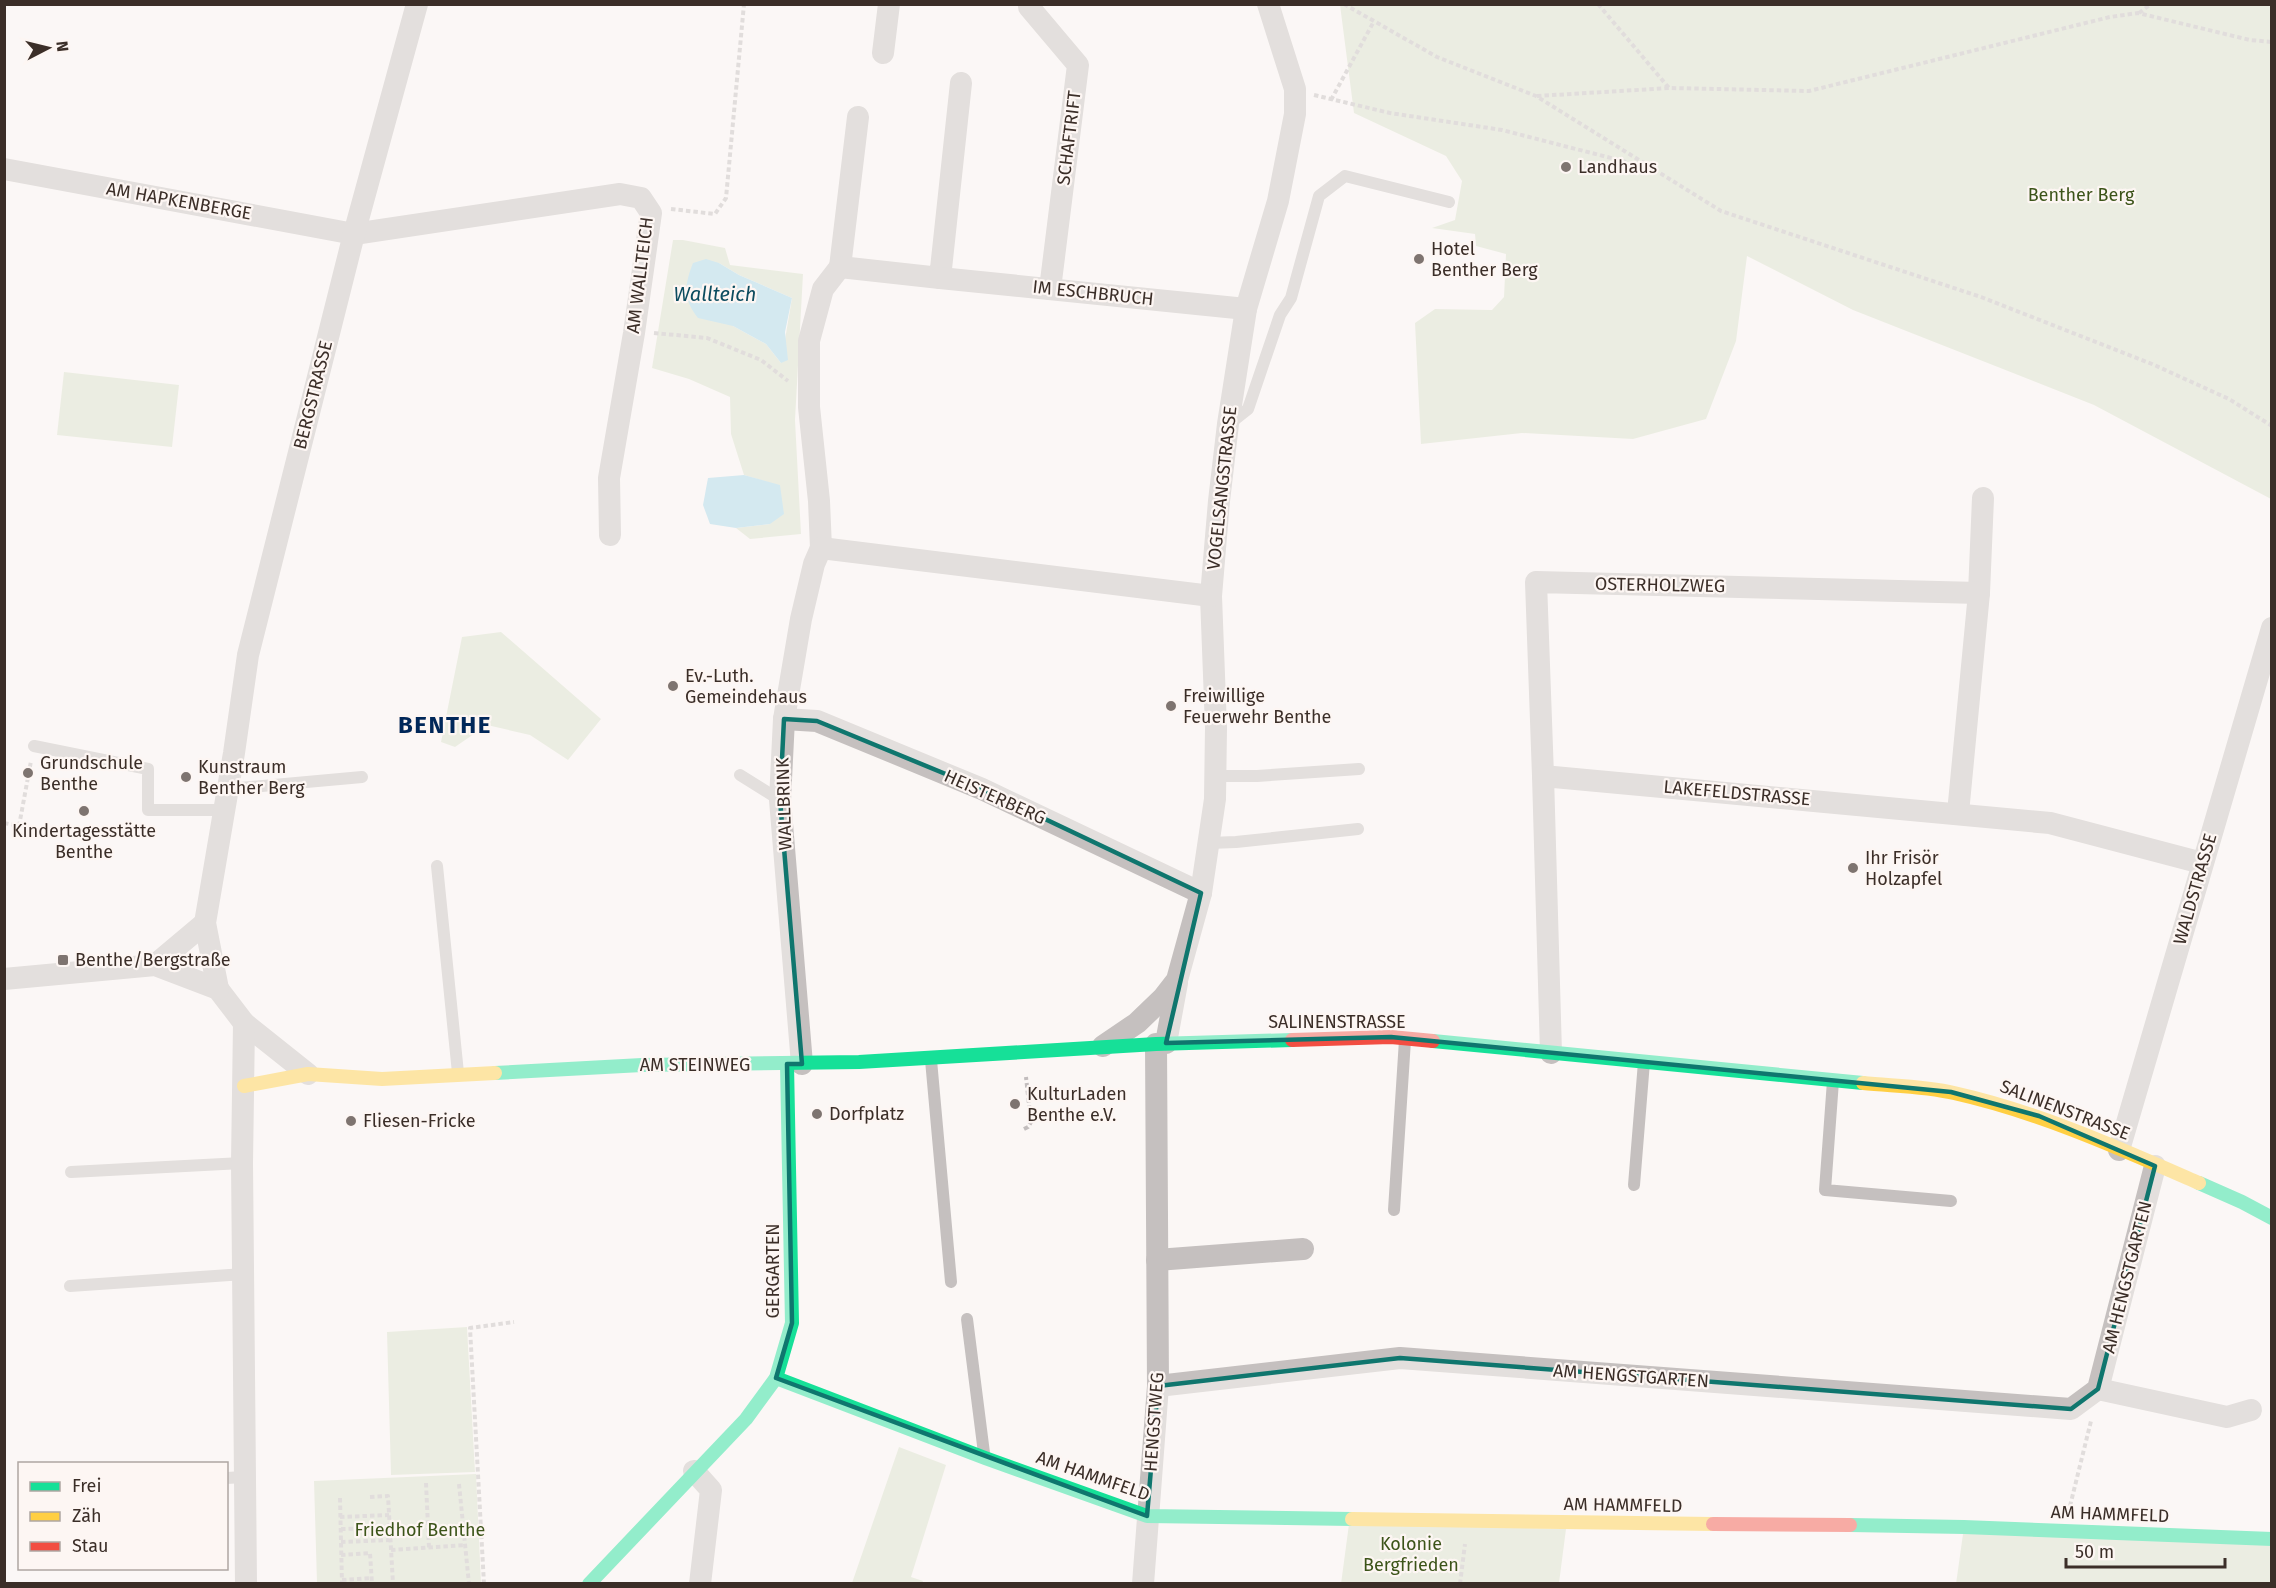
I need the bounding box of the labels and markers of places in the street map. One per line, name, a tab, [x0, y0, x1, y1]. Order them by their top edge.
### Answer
place label: Landhaus	[1578, 156, 1657, 178]
marker: Landhaus	[1559, 160, 1573, 174]
place label: Hotel Benther Berg	[1431, 238, 1538, 281]
marker: Hotel Benther Berg	[1412, 252, 1426, 266]
place label: Ev.-Luth. Gemeindehaus	[685, 665, 807, 708]
marker: Ev.-Luth. Gemeindehaus	[666, 679, 680, 693]
place label: Freiwillige Feuerwehr Benthe	[1183, 685, 1331, 728]
marker: Freiwillige Feuerwehr Benthe	[1164, 699, 1178, 713]
place label: Grundschule Benthe	[40, 752, 143, 795]
place label: Kunstraum Benther Berg	[198, 756, 305, 799]
marker: Grundschule Benthe	[21, 766, 35, 780]
marker: Kunstraum Benther Berg	[179, 770, 193, 784]
marker: Kindertagesstätte Benthe	[77, 804, 91, 818]
place label: Kindertagesstätte Benthe	[12, 820, 156, 863]
place label: Ihr Frisör Holzapfel	[1865, 847, 1942, 890]
marker: Ihr Frisör Holzapfel	[1846, 861, 1860, 875]
place label: Benthe/Bergstraße	[75, 949, 231, 971]
marker: Benthe/Bergstraße	[56, 953, 70, 967]
place label: KulturLaden Benthe e.V.	[1027, 1083, 1127, 1126]
marker: KulturLaden Benthe e.V.	[1008, 1097, 1022, 1111]
place label: Dorfplatz	[829, 1103, 904, 1125]
marker: Dorfplatz	[810, 1107, 824, 1121]
place label: Fliesen-Fricke	[363, 1110, 476, 1132]
marker: Fliesen-Fricke	[344, 1114, 358, 1128]

